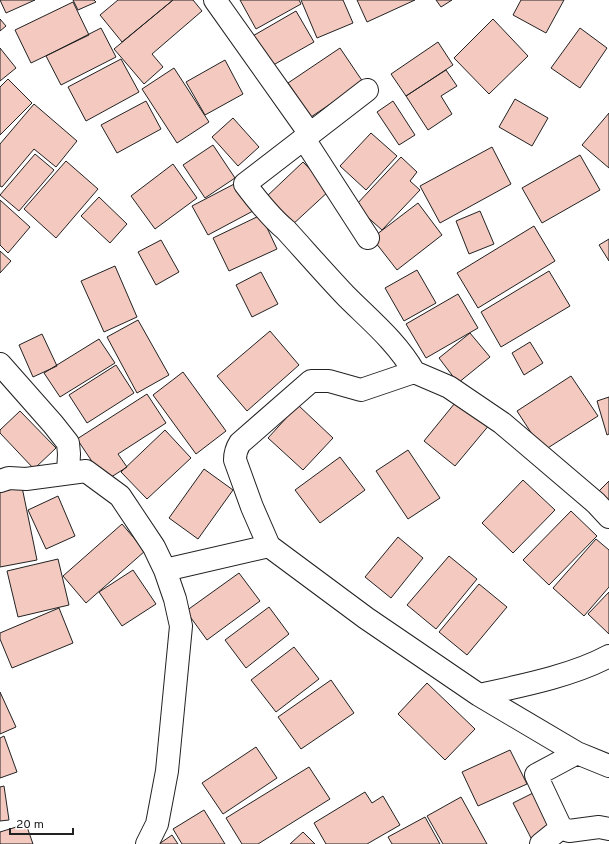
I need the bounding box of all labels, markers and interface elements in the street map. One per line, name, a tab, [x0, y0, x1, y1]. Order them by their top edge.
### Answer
scale bar	[10, 810, 73, 836]
text: 20 m	[16, 817, 44, 833]

